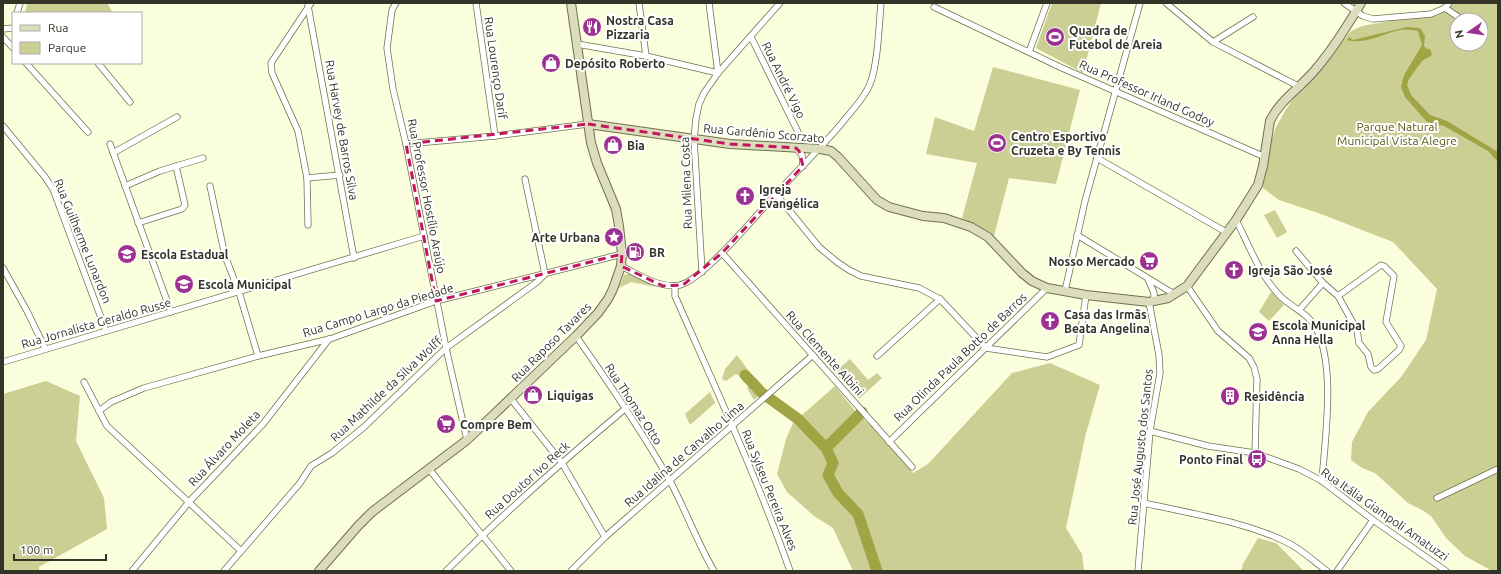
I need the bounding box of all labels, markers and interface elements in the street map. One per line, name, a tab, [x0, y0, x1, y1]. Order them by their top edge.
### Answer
legend	[12, 12, 142, 64]
north arrow	[1449, 12, 1489, 52]
place label: Nostra Casa Pizzaria	[606, 14, 674, 41]
street label: Rua Lourenço Darif	[482, 16, 510, 120]
restaurant icon: Nostra Casa Pizzaria	[581, 16, 603, 38]
text: Rua	[48, 21, 69, 34]
place label: Quadra de Futebol de Areia	[1069, 24, 1162, 51]
sports icon: Quadra de Futebol de Areia	[1044, 26, 1066, 48]
text: N	[1452, 29, 1466, 40]
street label: Rua André Vigo	[760, 40, 808, 120]
text: Parque	[48, 41, 86, 54]
shop icon: Depósito Roberto	[540, 52, 562, 74]
place label: Depósito Roberto	[565, 57, 665, 70]
street label: Rua Professor Irland Godoy	[1078, 57, 1217, 129]
street label: Rua Harvey de Barros Silva	[323, 59, 361, 201]
street label: Rua Professor Hostílio Araújo	[406, 118, 448, 274]
park label: Parque Natural Municipal Vista Alegre	[1337, 120, 1457, 147]
street label: Rua Gardênio Scorzato	[703, 121, 825, 145]
place label: Centro Esportivo Cruzeta e By Tennis	[1011, 130, 1121, 157]
sports icon: Centro Esportivo Cruzeta e By Tennis	[986, 132, 1008, 154]
shop icon: Bia	[602, 134, 624, 156]
street label: Rua Milena Costa	[678, 137, 694, 229]
place label: Bia	[627, 139, 645, 152]
street label: Rua Guilherme Lunardon	[52, 177, 114, 305]
place label: Igreja Evangélica	[759, 183, 819, 210]
church icon: Igreja Evangélica	[734, 185, 756, 207]
place icon: Arte Urbana	[603, 226, 625, 248]
place label: Arte Urbana	[531, 231, 600, 244]
fuel station icon: BR	[624, 241, 646, 263]
school or university icon: Escola Estadual	[116, 243, 138, 265]
place label: BR	[649, 246, 665, 259]
place label: Escola Estadual	[141, 248, 229, 261]
supermarket icon: Nosso Mercado	[1138, 250, 1160, 272]
place label: Nosso Mercado	[1048, 255, 1135, 268]
church icon: Igreja São José	[1223, 259, 1245, 281]
place label: Igreja São José	[1248, 264, 1333, 277]
school or university icon: Escola Municipal	[173, 273, 195, 295]
place label: Escola Municipal	[198, 278, 292, 291]
street label: Rua Campo Largo da Piedade	[301, 281, 455, 339]
street label: Rua Olinda Paula Botto de Barros	[891, 290, 1029, 424]
street label: Rua Jornalista Geraldo Russe	[20, 295, 172, 351]
street label: Rua Raposo Tavares	[509, 300, 593, 384]
street label: Rua Clemente Albini	[784, 308, 866, 398]
place label: Casa das Irmãs Beata Angelina	[1064, 308, 1150, 335]
church icon: Casa das Irmãs Beata Angelina	[1039, 310, 1061, 332]
place label: Escola Municipal Anna Hella	[1272, 319, 1366, 346]
school or university icon: Escola Municipal Anna Hella	[1247, 321, 1269, 343]
street label: Rua Mathilde da Silva Wolff	[328, 333, 445, 444]
street label: Rua Thomaz Otto	[603, 361, 665, 447]
street label: Rua José Augusto dos Santos	[1125, 368, 1155, 526]
shop icon: Liquigas	[522, 384, 544, 406]
building icon: Residência	[1219, 385, 1241, 407]
place label: Liquigas	[547, 389, 594, 402]
place label: Residência	[1244, 390, 1304, 403]
street label: Rua Idalina de Carvalho Lima	[622, 399, 746, 509]
street label: Rua Álvaro Moleta	[186, 408, 262, 488]
supermarket icon: Compre Bem	[435, 413, 457, 435]
place label: Compre Bem	[460, 418, 532, 431]
street label: Rua Sylseu Pereira Alves	[740, 428, 800, 552]
street label: Rua Doutor Ivo Reck	[482, 439, 572, 521]
bus stop icon: Ponto Final	[1246, 448, 1268, 470]
place label: Ponto Final	[1179, 453, 1243, 466]
street label: Rua Itália Giampoli Amatuzzi	[1319, 465, 1451, 563]
scale bar	[14, 536, 106, 562]
text: 100 m	[20, 543, 53, 556]

